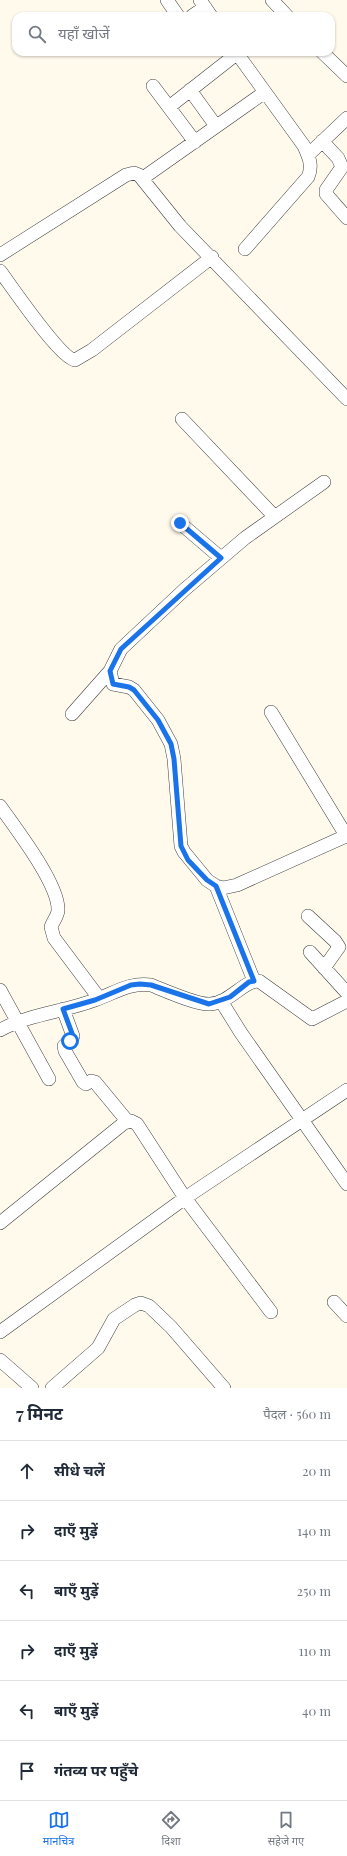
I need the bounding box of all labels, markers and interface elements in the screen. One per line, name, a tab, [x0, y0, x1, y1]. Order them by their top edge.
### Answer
search box	[12, 12, 335, 56]
icon: search	[26, 23, 48, 45]
text: यहाँ खोजें	[58, 23, 110, 43]
route end	[171, 514, 189, 532]
route start	[61, 1032, 79, 1050]
text: 7 मिनट	[16, 1402, 63, 1424]
text: पैदल · 560 m	[263, 1405, 331, 1422]
icon: ahead	[16, 1460, 38, 1482]
text: सीधे चलें	[54, 1460, 105, 1480]
text: 20 m	[302, 1462, 331, 1479]
icon: right	[16, 1520, 38, 1542]
text: दाएँ मुड़ें	[54, 1520, 98, 1540]
text: 140 m	[297, 1522, 331, 1539]
icon: left	[16, 1580, 38, 1602]
text: बाएँ मुड़ें	[54, 1580, 99, 1600]
text: 250 m	[297, 1582, 331, 1599]
icon: right	[16, 1640, 38, 1662]
text: दाएँ मुड़ें	[54, 1640, 98, 1660]
text: 110 m	[299, 1642, 331, 1659]
icon: left	[16, 1700, 38, 1722]
text: बाएँ मुड़ें	[54, 1700, 99, 1720]
text: 40 m	[302, 1702, 331, 1719]
icon: arrive	[16, 1760, 38, 1782]
text: गंतव्य पर पहुँचे	[54, 1760, 138, 1780]
tab: मानचित्र	[43, 1809, 74, 1849]
tab: दिशा	[160, 1809, 182, 1849]
tab: सहेजे गए	[268, 1809, 304, 1849]

